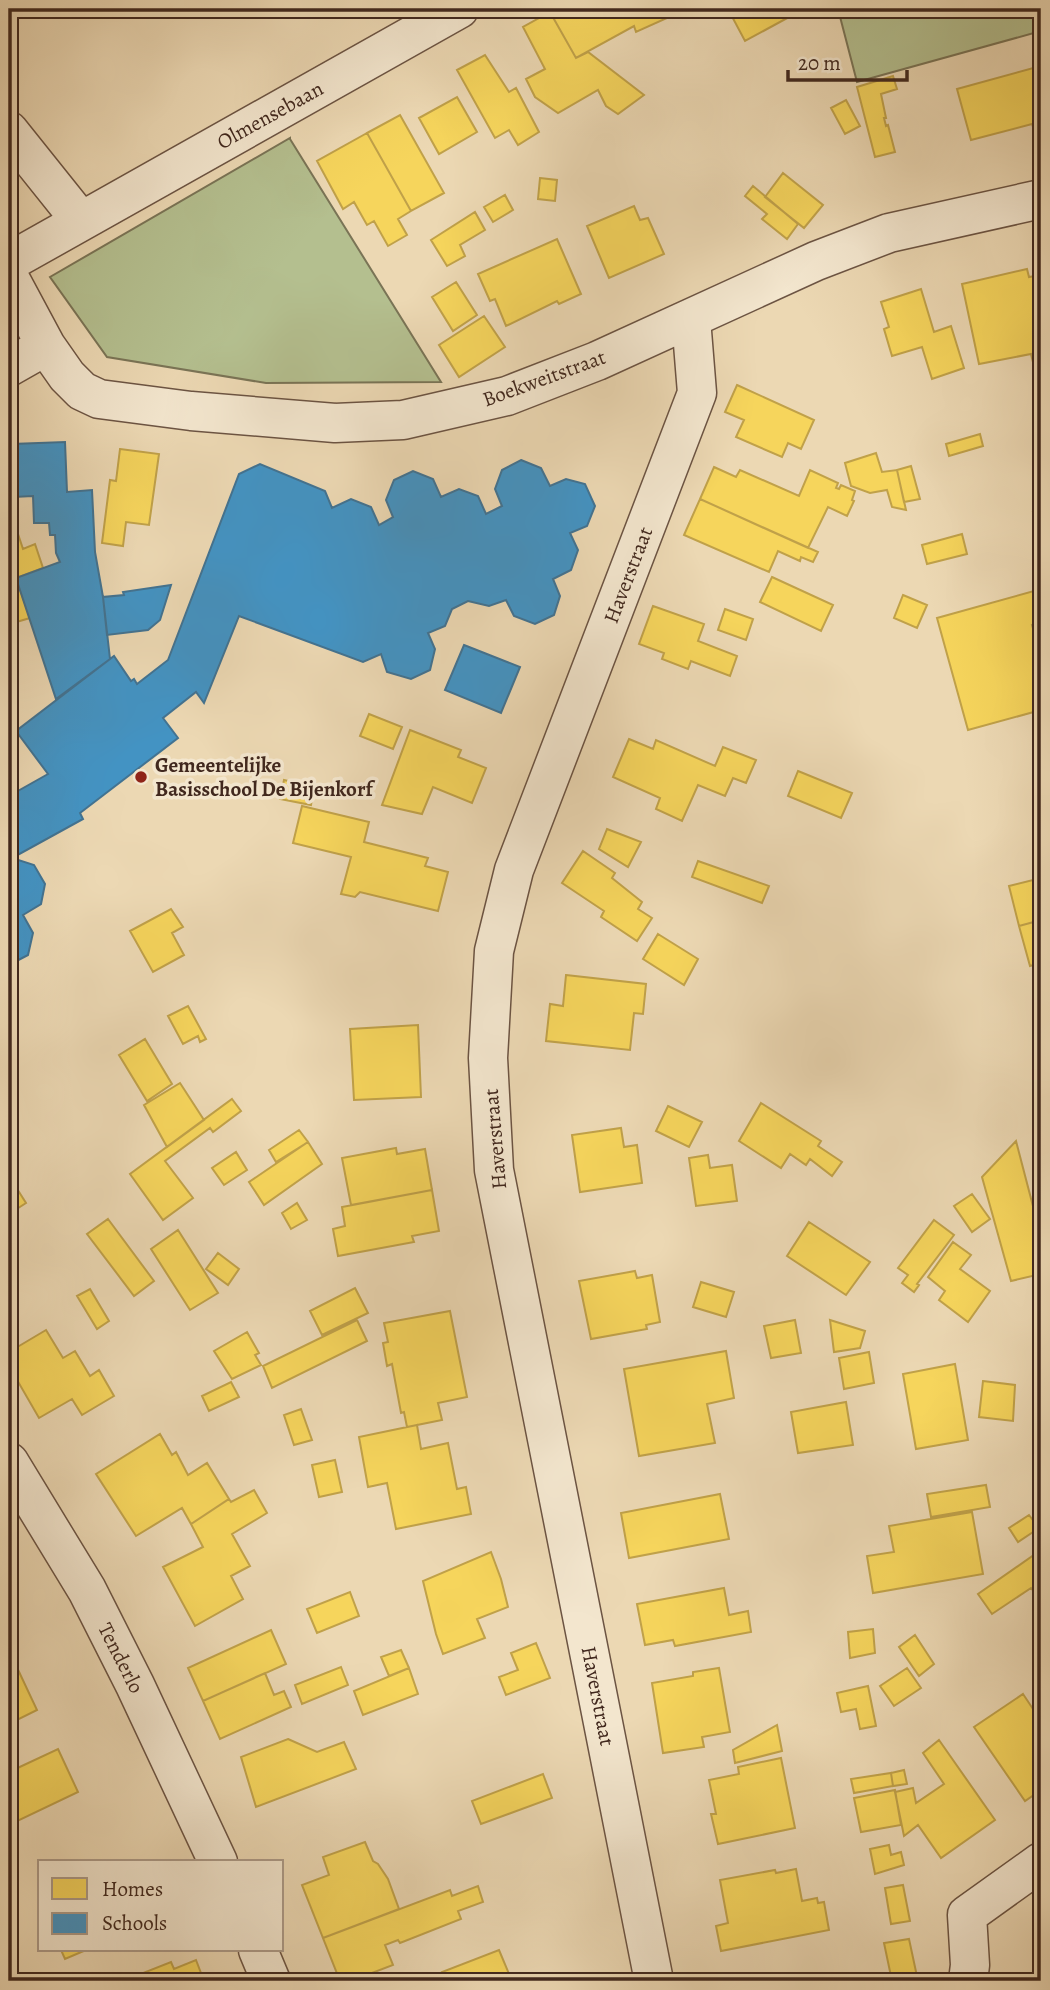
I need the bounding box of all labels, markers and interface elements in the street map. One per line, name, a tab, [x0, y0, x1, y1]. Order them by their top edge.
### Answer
scale bar	[788, 38, 906, 82]
text: 20 m	[798, 49, 841, 77]
street label: Olmensebaan	[212, 74, 328, 156]
street label: Boekweitstraat	[479, 343, 609, 413]
street label: Haverstraat	[597, 523, 659, 627]
place label: Gemeentelijke Basisschool De Bijenkorf	[155, 751, 376, 803]
marker: Gemeentelijke Basisschool De Bijenkorf	[133, 769, 149, 785]
street label: Haverstraat	[477, 1087, 513, 1191]
street label: Tenderlo	[91, 1618, 151, 1698]
street label: Haverstraat	[575, 1644, 621, 1748]
legend	[38, 1860, 284, 1952]
text: Homes	[102, 1875, 163, 1903]
text: Schools	[102, 1909, 167, 1937]

